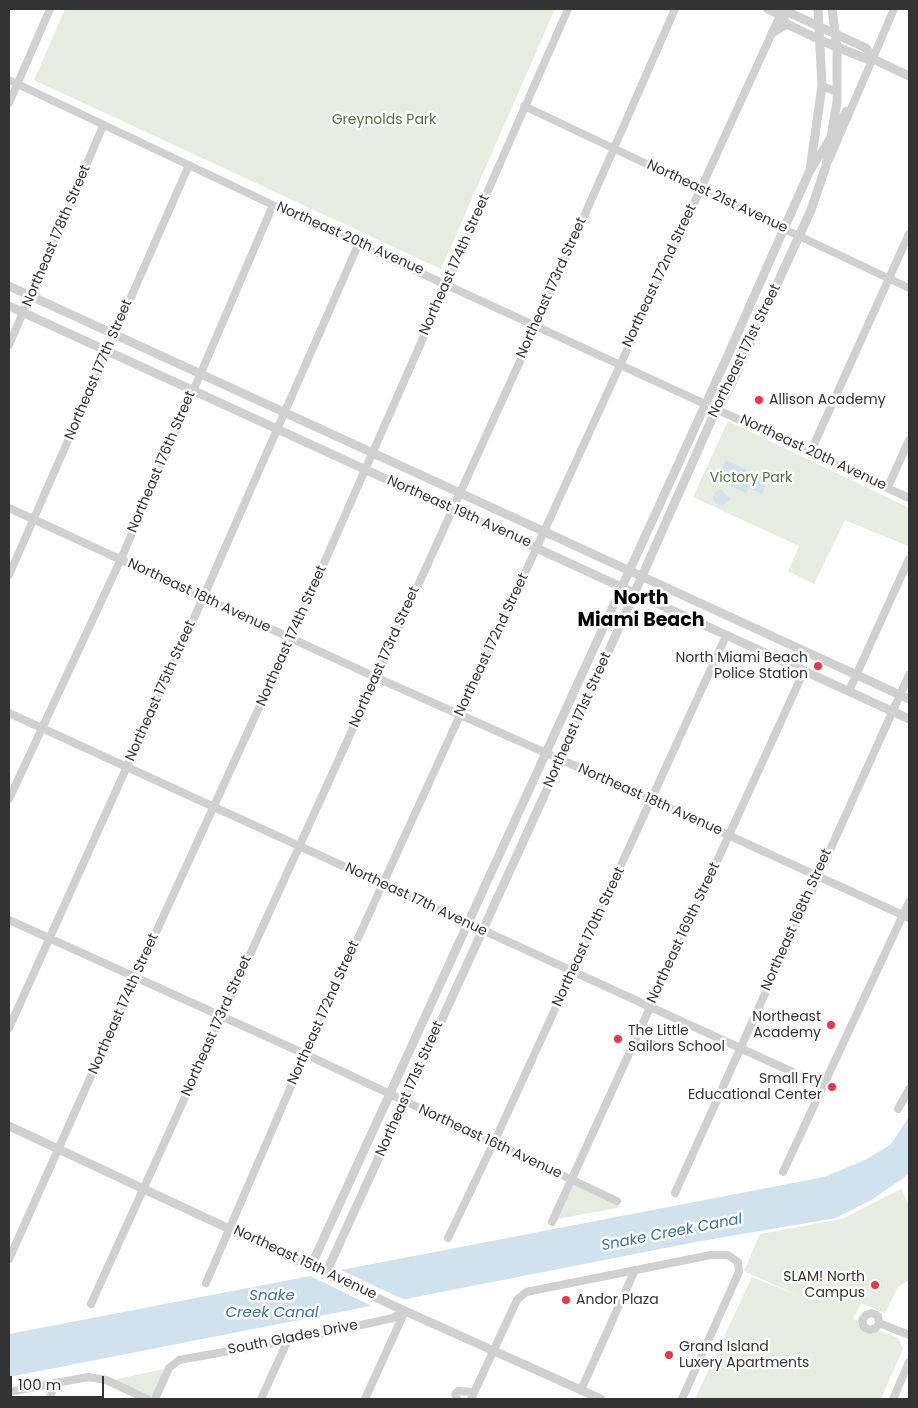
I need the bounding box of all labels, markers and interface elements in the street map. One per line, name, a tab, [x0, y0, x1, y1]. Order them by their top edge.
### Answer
park label: Greynolds Park	[332, 112, 436, 128]
street label: Northeast 21st Avenue	[644, 157, 790, 237]
street label: Northeast 178th Street	[20, 163, 94, 309]
street label: Northeast 174th Street	[416, 192, 494, 338]
street label: Northeast 20th Avenue	[274, 199, 426, 279]
street label: Northeast 172nd Street	[619, 202, 701, 350]
street label: Northeast 173rd Street	[513, 215, 591, 361]
street label: Northeast 171st Street	[705, 282, 785, 420]
street label: Northeast 177th Street	[62, 297, 136, 443]
street label: Northeast 176th Street	[125, 389, 199, 535]
place label: Allison Academy	[769, 392, 886, 408]
marker: Allison Academy	[753, 394, 765, 406]
street label: Northeast 20th Avenue	[737, 412, 889, 494]
park label: Victory Park	[710, 470, 792, 486]
street label: Northeast 19th Avenue	[384, 473, 534, 551]
street label: Northeast 18th Avenue	[125, 555, 273, 637]
street label: Northeast 174th Street	[253, 563, 331, 709]
street label: Northeast 172nd Street	[451, 571, 533, 719]
street label: Northeast 173rd Street	[346, 584, 424, 730]
district label: North Miami Beach	[577, 588, 705, 632]
street label: Northeast 175th Street	[122, 618, 200, 764]
street label: Northeast 171st Street	[541, 650, 615, 790]
place label: North Miami Beach Police Station	[675, 650, 808, 682]
marker: North Miami Beach Police Station	[812, 660, 824, 672]
street label: Northeast 18th Avenue	[575, 761, 725, 839]
street label: Northeast 168th Street	[758, 847, 836, 993]
street label: Northeast 17th Avenue	[342, 860, 490, 940]
street label: Northeast 169th Street	[644, 860, 724, 1006]
street label: Northeast 170th Street	[549, 865, 629, 1009]
street label: Northeast 174th Street	[85, 931, 163, 1077]
street label: Northeast 172nd Street	[285, 938, 363, 1088]
street label: Northeast 173rd Street	[178, 953, 256, 1099]
place label: Northeast Academy	[752, 1009, 821, 1042]
street label: Northeast 171st Street	[373, 1019, 447, 1159]
marker: Northeast Academy	[825, 1019, 837, 1031]
place label: The Little Sailors School	[628, 1023, 725, 1056]
marker: The Little Sailors School	[612, 1033, 624, 1045]
place label: Small Fry Educational Center	[688, 1071, 822, 1104]
marker: Small Fry Educational Center	[826, 1081, 838, 1093]
street label: Northeast 16th Avenue	[416, 1101, 564, 1183]
water label: Snake Creek Canal	[600, 1211, 744, 1255]
street label: Northeast 15th Avenue	[231, 1222, 379, 1304]
place label: SLAM! North Campus	[783, 1269, 865, 1302]
marker: SLAM! North Campus	[869, 1279, 881, 1291]
water label: Snake Creek Canal	[225, 1287, 319, 1322]
place label: Andor Plaza	[576, 1292, 659, 1308]
marker: Andor Plaza	[560, 1294, 572, 1306]
street label: South Glades Drive	[227, 1317, 359, 1359]
place label: Grand Island Luxery Apartments	[679, 1339, 809, 1371]
marker: Grand Island Luxery Apartments	[663, 1349, 675, 1361]
scale bar	[12, 1366, 106, 1398]
text: 100 m	[18, 1374, 61, 1395]

